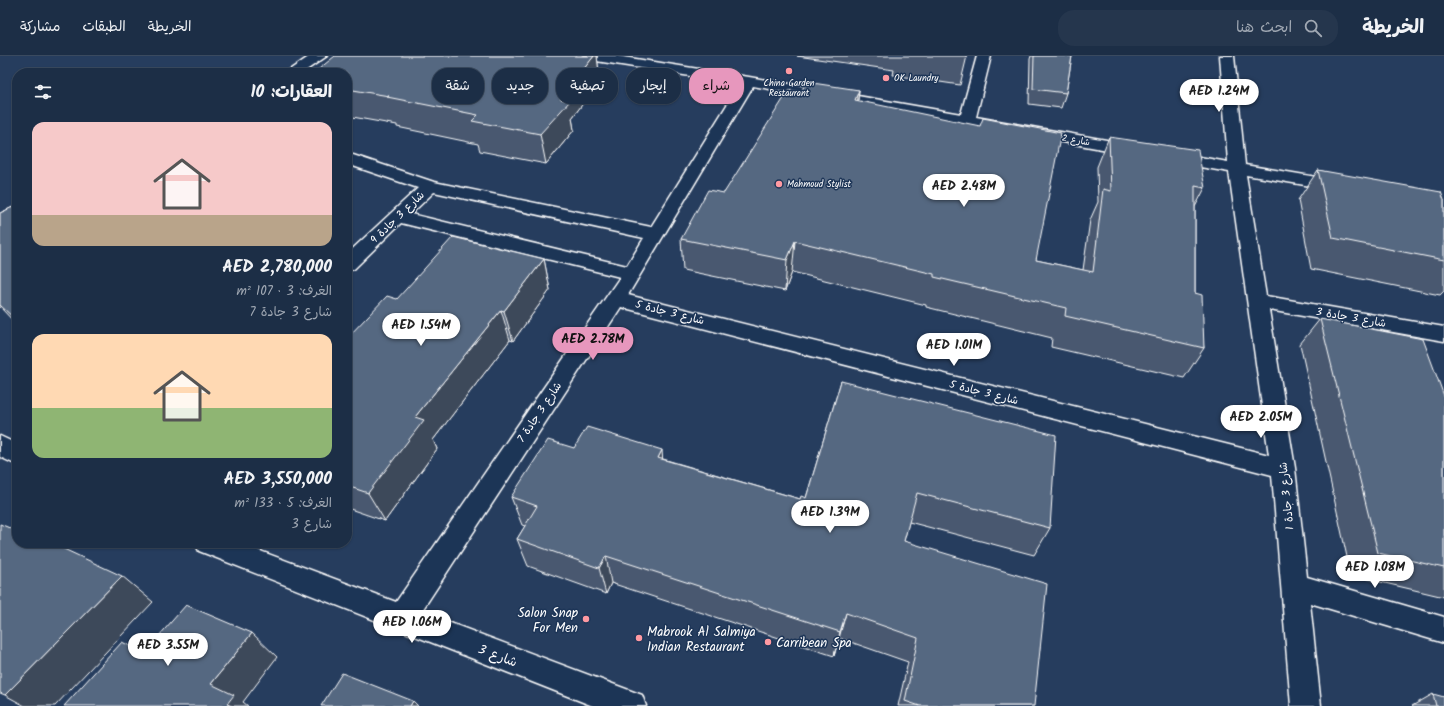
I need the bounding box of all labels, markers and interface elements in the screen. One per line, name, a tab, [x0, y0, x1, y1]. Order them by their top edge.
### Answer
search box	[1058, 10, 1338, 46]
text: الخريطة	[1362, 13, 1424, 43]
text: مشاركة	[20, 16, 60, 38]
text: الطبقات	[82, 16, 126, 38]
text: الخريطة	[148, 16, 191, 38]
text: ابحث هنا	[1236, 16, 1292, 40]
icon: search	[1302, 17, 1324, 39]
marker: China Garden Restaurant	[784, 66, 794, 76]
chip: شقة	[432, 68, 484, 104]
chip: جديد	[492, 68, 548, 104]
chip: تصفية	[556, 68, 618, 104]
chip: إيجار	[626, 68, 681, 104]
chip: شراء	[689, 68, 744, 104]
place label: OK Laundry	[894, 71, 939, 86]
marker: OK Laundry	[881, 73, 891, 83]
place label: China Garden Restaurant	[763, 76, 815, 101]
text: العقارات: 10	[250, 79, 332, 106]
pin: AED 1.24M	[1173, 79, 1265, 113]
icon: filters	[32, 81, 54, 103]
text: AED 1.24M	[1189, 81, 1249, 102]
street label: شارع 2	[1061, 131, 1091, 150]
icon: home	[146, 148, 218, 220]
pin: AED 2.48M	[918, 174, 1010, 208]
text: AED 2.48M	[932, 176, 996, 197]
place label: Mahmoud Stylist	[787, 177, 851, 192]
marker: Mahmoud Stylist	[774, 179, 784, 189]
street label: شارع 3 جادة 9	[366, 187, 429, 249]
text: AED 2,780,000	[222, 254, 332, 281]
text: الغرف: 3 · 107 m²	[237, 281, 332, 302]
street label: شارع 3 جادة 5	[633, 296, 706, 330]
text: شارع 3 جادة 7	[249, 302, 332, 323]
street label: شارع 3 جادة 3	[1314, 303, 1387, 333]
pin: AED 1.54M	[375, 313, 467, 347]
text: AED 1.54M	[391, 315, 451, 336]
pin: AED 2.78M	[547, 327, 639, 361]
text: AED 2.78M	[561, 329, 625, 350]
pin: AED 1.01M	[908, 333, 1000, 367]
text: AED 1.01M	[926, 335, 982, 356]
icon: home	[146, 360, 218, 432]
street label: شارع 3 جادة 5	[947, 376, 1020, 410]
street label: شارع 3 جادة 7	[513, 379, 567, 447]
pin: AED 2.05M	[1215, 405, 1307, 439]
text: AED 2.05M	[1230, 407, 1292, 428]
street label: شارع 3 جادة 1	[1274, 461, 1300, 531]
text: AED 3,550,000	[224, 466, 332, 493]
text: الغرف: 5 · 133 m²	[235, 493, 332, 514]
pin: AED 1.39M	[784, 500, 876, 534]
text: AED 1.39M	[800, 502, 860, 523]
text: شارع 3	[291, 514, 332, 535]
pin: AED 1.08M	[1329, 555, 1421, 589]
text: AED 1.08M	[1345, 557, 1405, 578]
place label: Salon Snap For Men	[518, 603, 579, 639]
pin: AED 1.06M	[366, 610, 458, 644]
text: AED 1.06M	[382, 612, 442, 633]
marker: Salon Snap For Men	[581, 614, 591, 624]
place label: Mabrook Al Salmiya Indian Restaurant	[647, 622, 756, 658]
pin: AED 3.55M	[122, 633, 214, 667]
marker: Mabrook Al Salmiya Indian Restaurant	[634, 633, 644, 643]
place label: Carribean Spa	[776, 633, 852, 654]
text: AED 3.55M	[137, 635, 199, 656]
marker: Carribean Spa	[763, 637, 773, 647]
street label: شارع 3	[475, 639, 520, 674]

